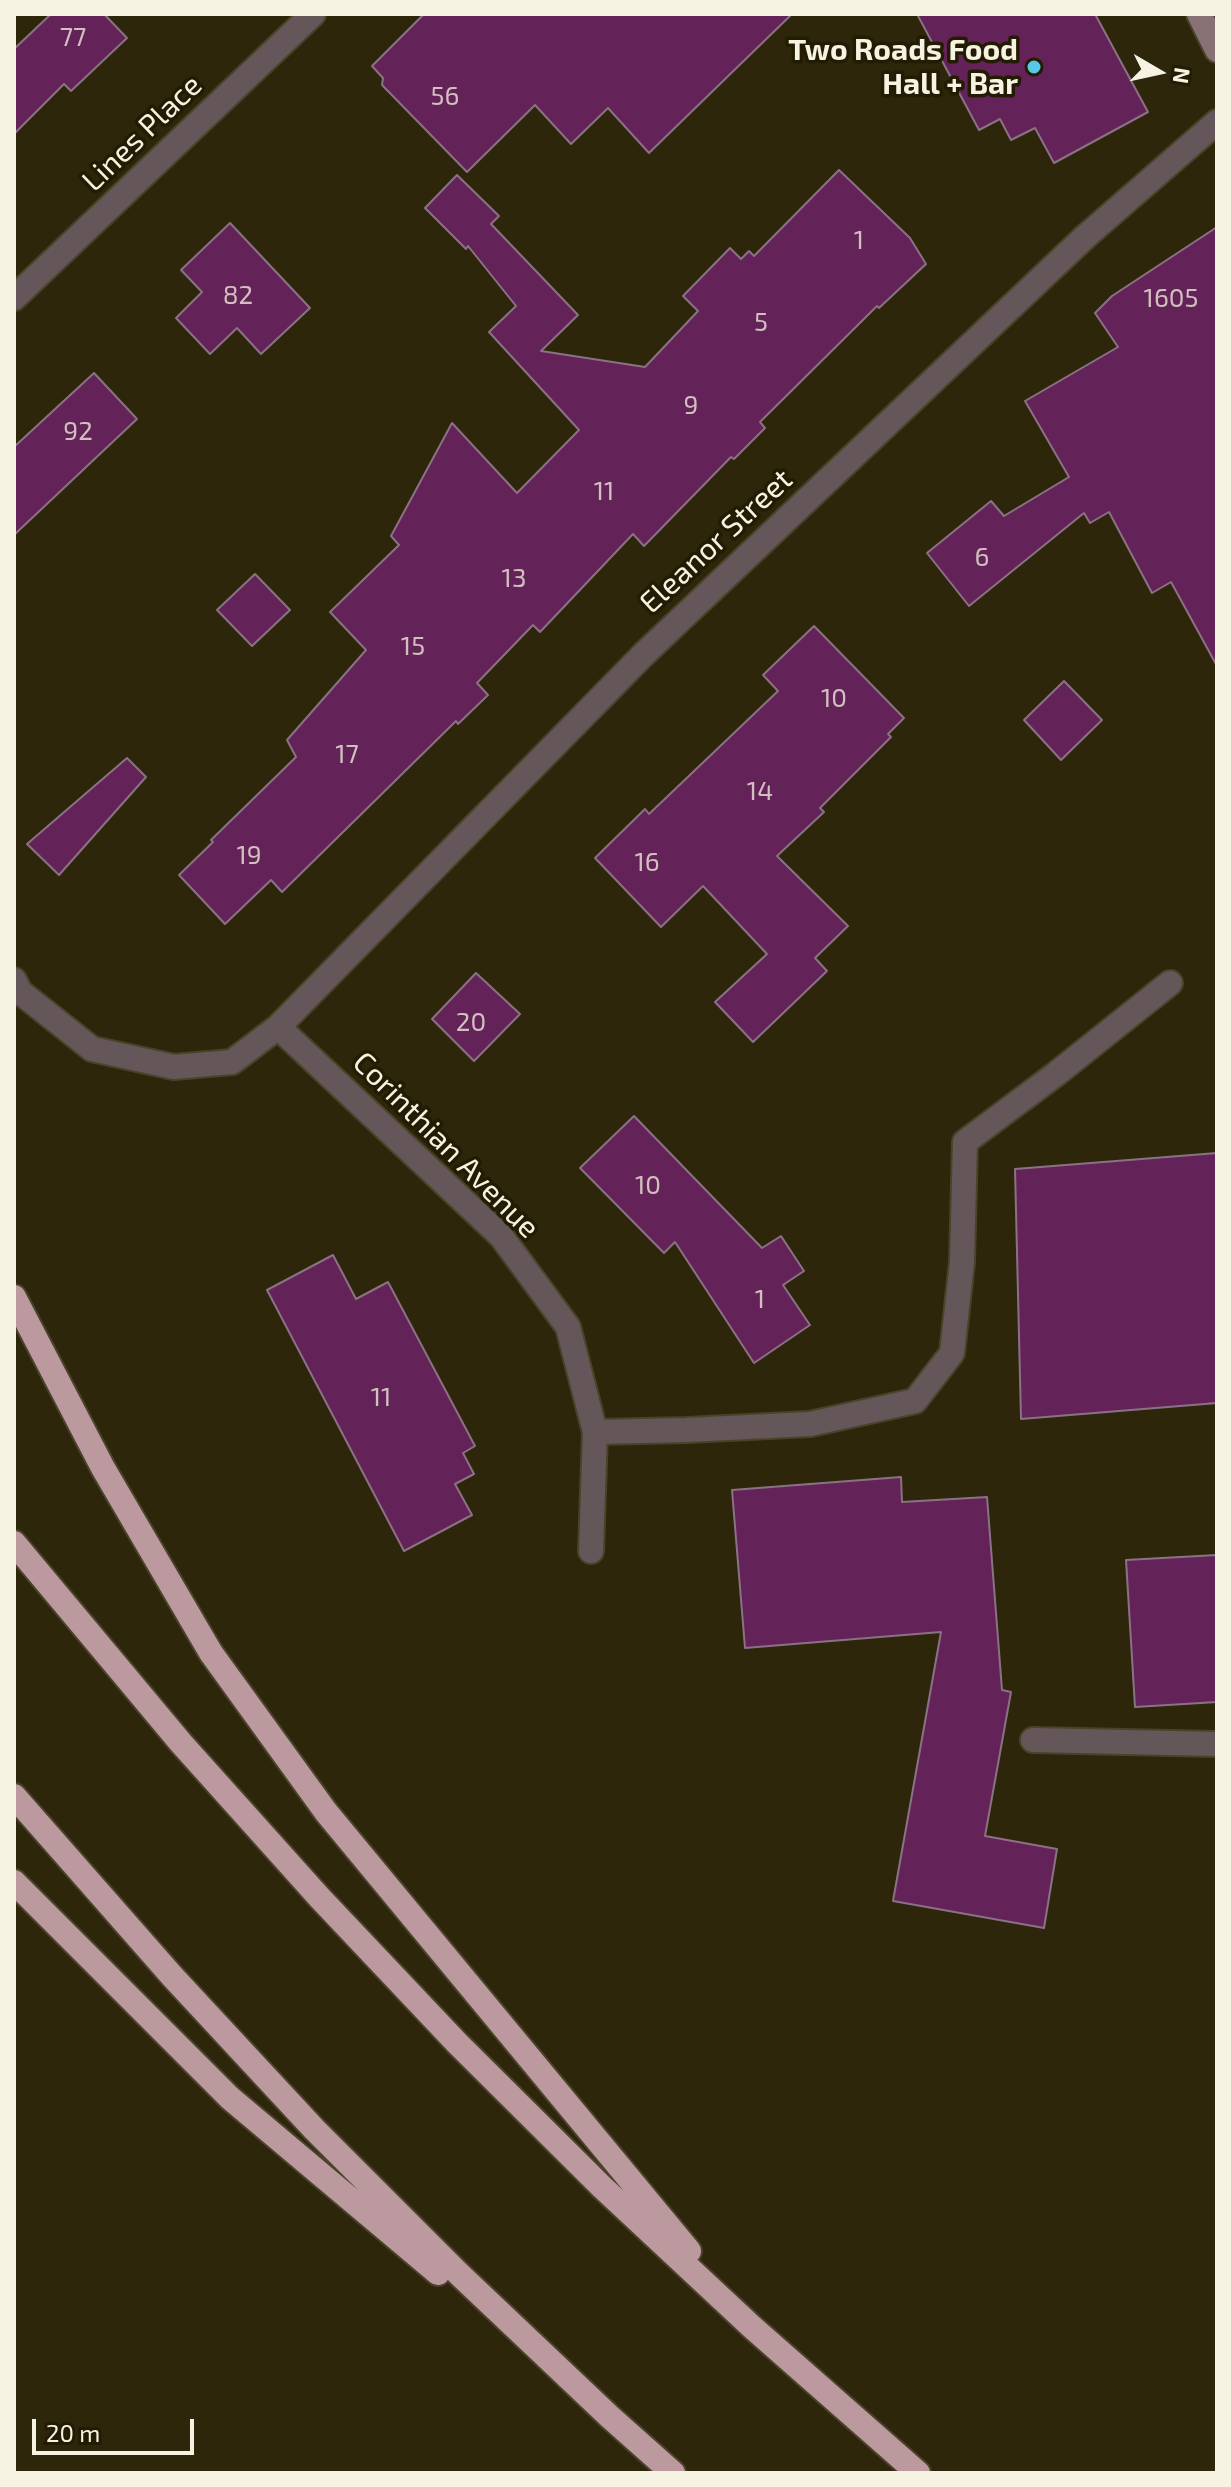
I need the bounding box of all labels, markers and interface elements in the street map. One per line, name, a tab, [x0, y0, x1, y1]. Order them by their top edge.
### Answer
house number: 77	[60, 21, 86, 53]
place label: Two Roads Food Hall + Bar	[788, 32, 1018, 102]
north arrow	[1119, 32, 1199, 112]
marker: Two Roads Food Hall + Bar	[1025, 58, 1043, 76]
text: N	[1169, 66, 1197, 86]
street label: Lines Place	[75, 67, 209, 199]
house number: 56	[431, 80, 459, 112]
house number: 1	[854, 224, 864, 256]
house number: 82	[223, 279, 253, 311]
house number: 1605	[1144, 282, 1198, 314]
house number: 5	[754, 306, 768, 338]
house number: 9	[684, 389, 698, 421]
house number: 92	[63, 415, 93, 447]
street label: Eleanor Street	[632, 461, 800, 621]
house number: 11	[594, 475, 614, 507]
house number: 6	[975, 541, 989, 573]
house number: 13	[502, 562, 526, 594]
house number: 15	[401, 630, 425, 662]
house number: 10	[821, 682, 847, 714]
house number: 17	[335, 738, 359, 770]
house number: 14	[747, 775, 773, 807]
house number: 19	[236, 839, 262, 871]
house number: 16	[634, 846, 660, 878]
house number: 20	[456, 1006, 486, 1038]
street label: Corinthian Avenue	[345, 1044, 547, 1246]
house number: 10	[635, 1169, 661, 1201]
house number: 1	[755, 1283, 765, 1315]
house number: 11	[371, 1381, 391, 1413]
scale bar	[36, 2403, 198, 2453]
text: 20 m	[46, 2418, 100, 2447]

